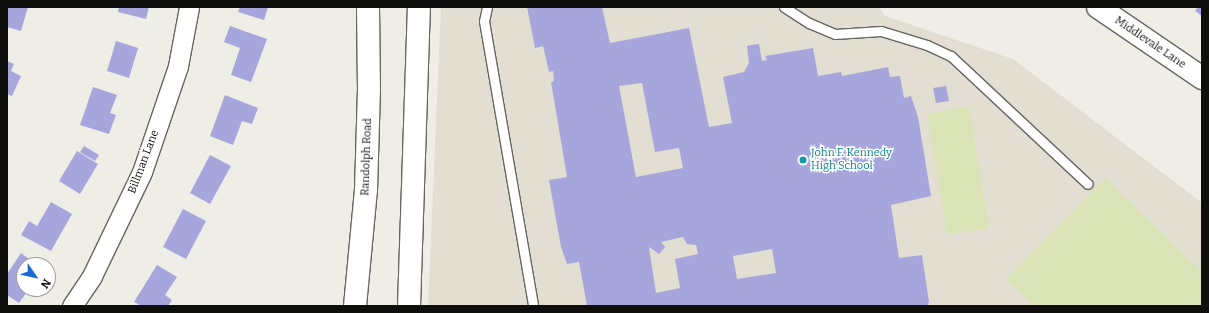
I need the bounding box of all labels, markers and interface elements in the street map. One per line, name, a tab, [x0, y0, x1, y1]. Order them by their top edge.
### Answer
street label: Middlevale Lane	[1112, 14, 1188, 72]
street label: Randolph Road	[359, 118, 375, 196]
street label: Billman Lane	[126, 128, 162, 196]
place label: John F. Kennedy High School	[811, 147, 892, 173]
marker: John F. Kennedy High School	[798, 155, 808, 165]
north arrow	[16, 257, 56, 297]
text: N	[38, 276, 53, 291]

